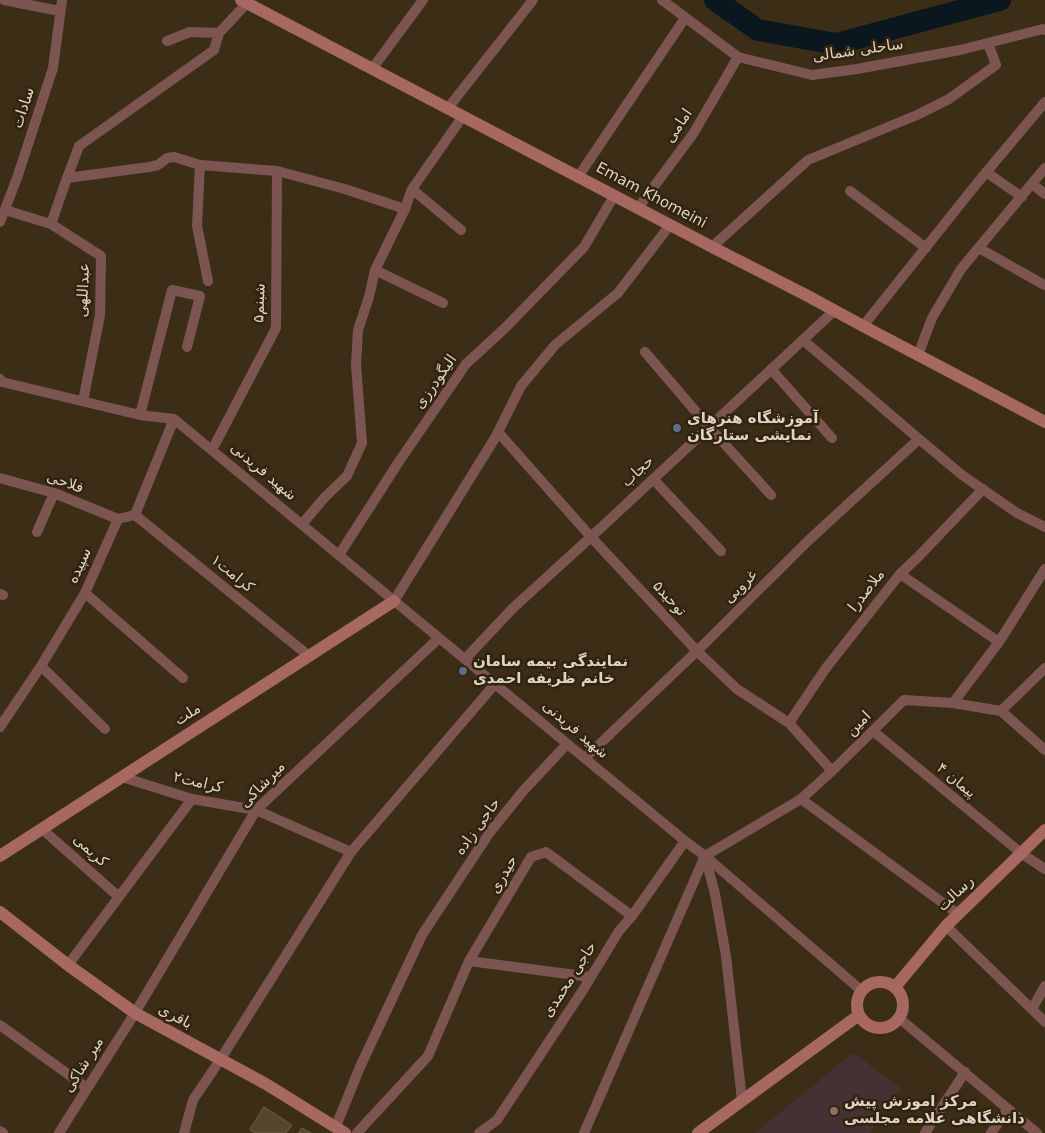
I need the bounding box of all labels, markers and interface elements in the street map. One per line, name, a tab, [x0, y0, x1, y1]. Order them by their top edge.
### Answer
street label: ساحلی شمالی	[811, 36, 905, 66]
street label: سادات	[9, 85, 39, 131]
street label: امامی	[661, 106, 697, 146]
street label: Emam Khomeini	[593, 159, 709, 233]
street label: عبداللهی	[74, 262, 94, 318]
street label: شبنم۵	[250, 283, 270, 323]
street label: الیگودرزی	[411, 351, 461, 413]
place label: آموزشگاه هنرهای نمایشی ستارگان	[687, 410, 818, 445]
marker: آموزشگاه هنرهای نمایشی ستارگان	[671, 422, 683, 434]
street label: شهید فریدنی	[226, 439, 300, 505]
street label: حجاب	[618, 453, 658, 491]
street label: فلاحی	[44, 468, 86, 498]
street label: سپیده	[64, 545, 96, 587]
street label: کرامت۱	[207, 551, 257, 597]
street label: غروبی	[720, 566, 762, 608]
street label: ملاصدرا	[845, 566, 889, 616]
street label: توحید۵	[648, 578, 690, 620]
place label: نمایندگی بیمه سامان خانم ظریفه احمدی	[473, 653, 628, 688]
marker: نمایندگی بیمه سامان خانم ظریفه احمدی	[457, 665, 469, 677]
street label: شهید فریدنی	[538, 697, 612, 763]
street label: ملت	[171, 700, 205, 730]
street label: امین	[843, 708, 875, 740]
street label: میرشاکی	[237, 758, 289, 812]
street label: پیمان ۴	[933, 760, 979, 802]
street label: کرامت۲	[171, 769, 225, 797]
street label: حاجی زاده	[451, 795, 505, 859]
street label: کریمی	[69, 831, 111, 871]
street label: حیدری	[486, 853, 522, 897]
street label: رسالت	[934, 872, 978, 916]
street label: حاجی محمدی	[539, 939, 601, 1021]
street label: باقری	[155, 1001, 195, 1033]
street label: میر شاکی	[60, 1034, 108, 1096]
place label: مرکز اموزش پیش دانشگاهی علامه مجلسی	[844, 1093, 1025, 1128]
marker: مرکز اموزش پیش دانشگاهی علامه مجلسی	[828, 1105, 840, 1117]

